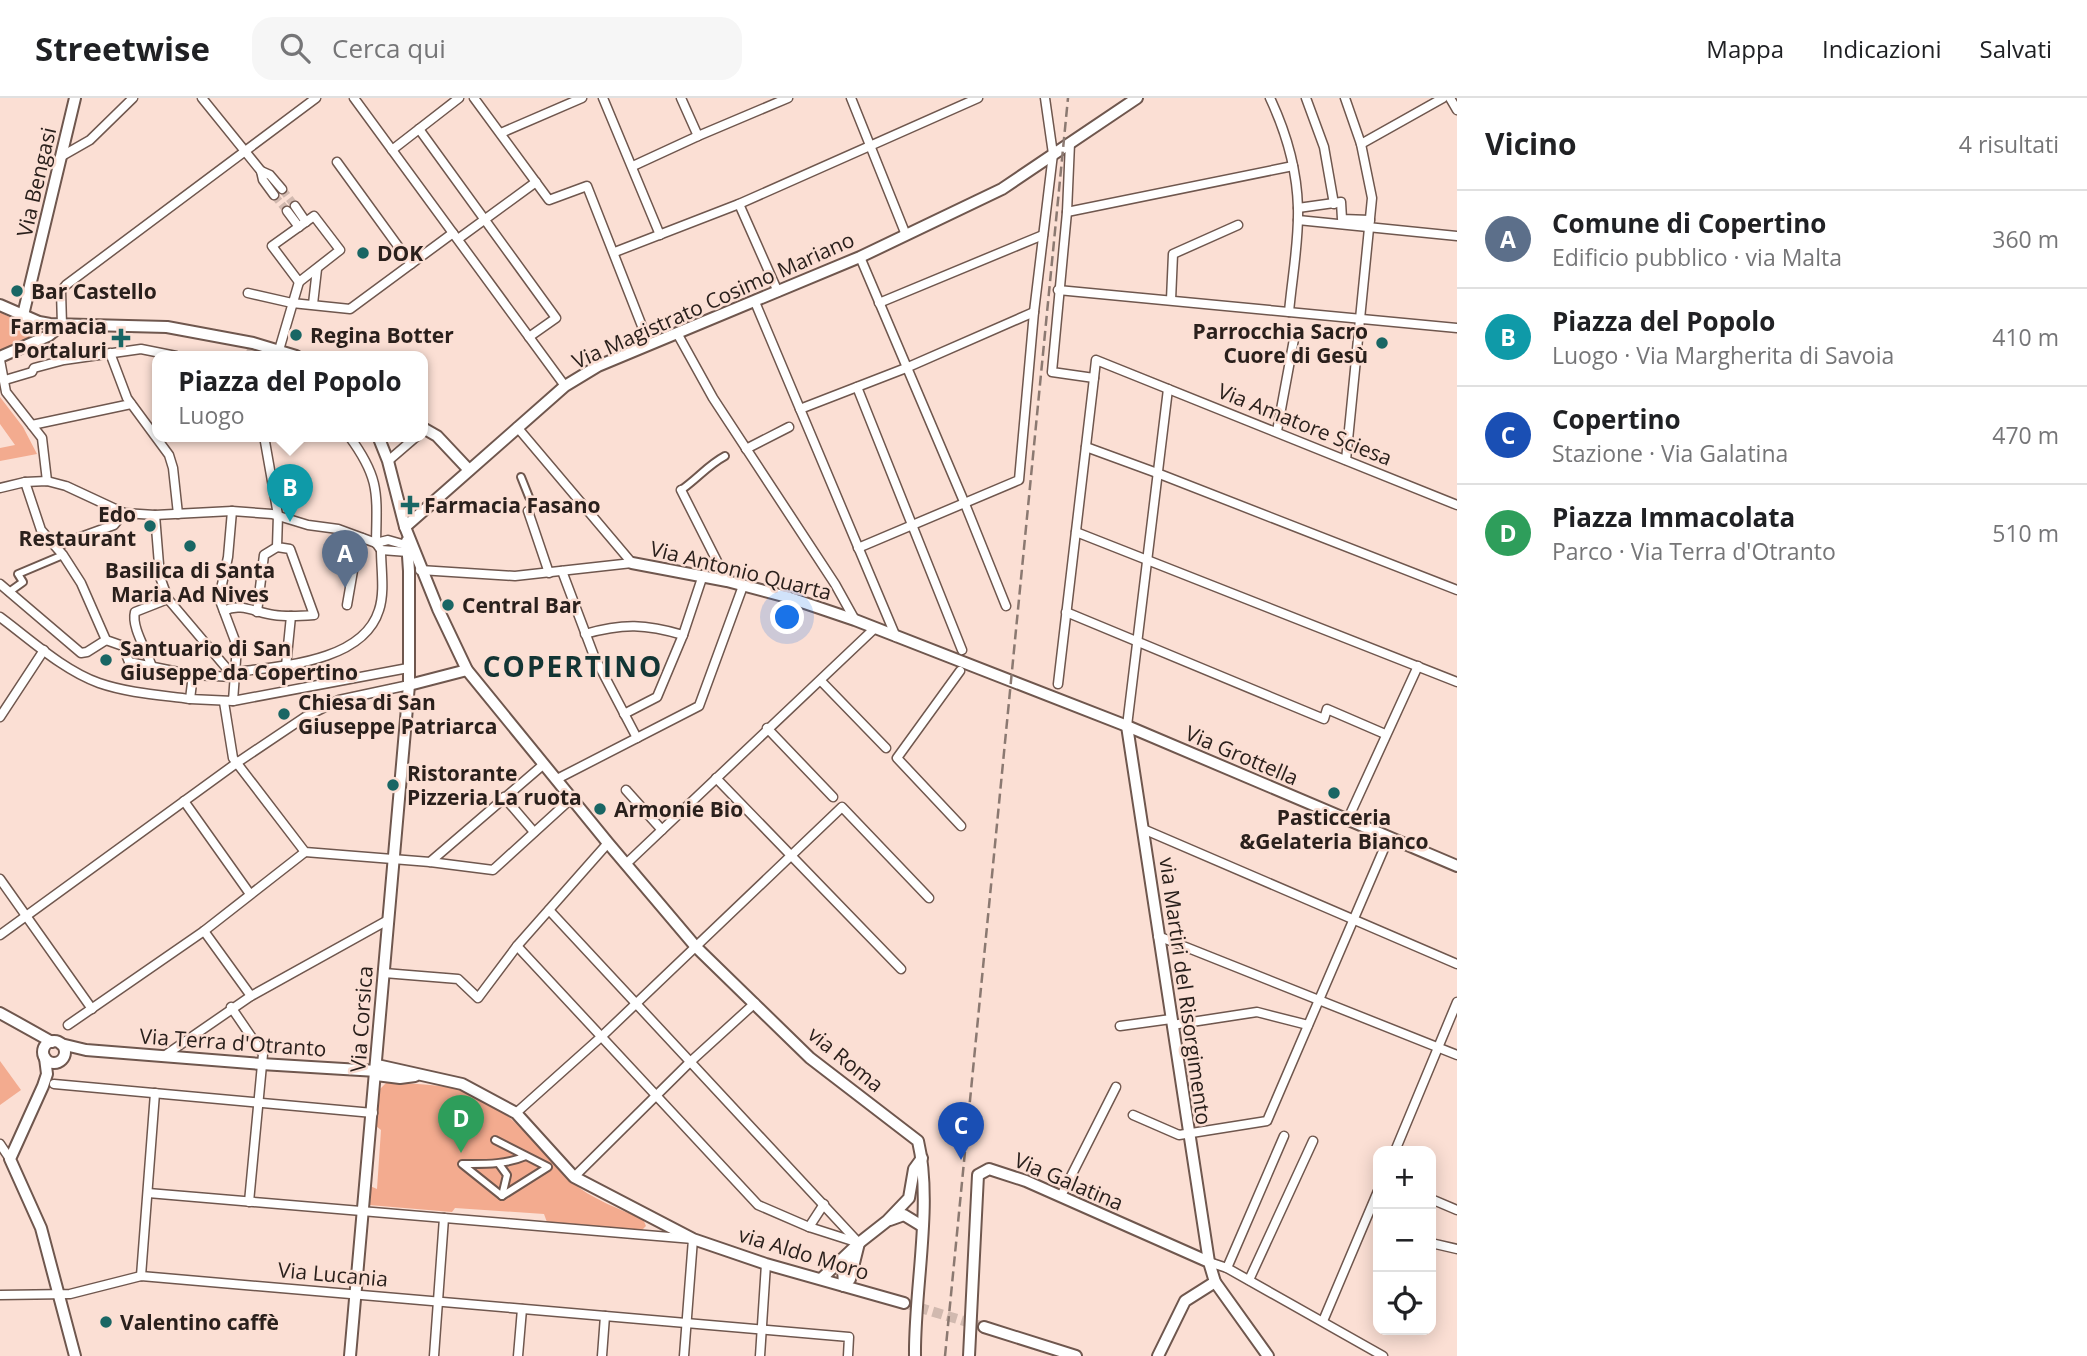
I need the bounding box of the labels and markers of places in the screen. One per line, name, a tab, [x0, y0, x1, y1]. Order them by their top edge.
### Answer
place label: DOK	[377, 239, 423, 267]
marker: DOK	[355, 245, 371, 261]
place label: Bar Castello	[31, 277, 157, 305]
marker: Bar Castello	[9, 283, 25, 299]
place label: Farmacia Portaluri	[10, 312, 107, 364]
place label: Parrocchia Sacro Cuore di Gesù	[1193, 317, 1368, 369]
place label: Regina Botter	[310, 321, 454, 349]
marker: Regina Botter	[288, 327, 304, 343]
marker: Farmacia Portaluri	[113, 330, 129, 346]
marker: Parrocchia Sacro Cuore di Gesù	[1374, 335, 1390, 351]
pin: B	[267, 464, 313, 522]
place label: Farmacia Fasano	[424, 491, 601, 519]
marker: Farmacia Fasano	[402, 497, 418, 513]
place label: Edo Restaurant	[19, 500, 136, 552]
marker: Edo Restaurant	[142, 518, 158, 534]
pin: A	[322, 530, 368, 588]
marker: Basilica di Santa Maria Ad Nives	[182, 538, 198, 554]
place label: Basilica di Santa Maria Ad Nives	[105, 556, 275, 608]
place label: Central Bar	[462, 591, 582, 619]
marker: Central Bar	[440, 597, 456, 613]
place label: Santuario di San Giuseppe da Copertino	[120, 634, 358, 686]
marker: Santuario di San Giuseppe da Copertino	[98, 652, 114, 668]
place label: Chiesa di San Giuseppe Patriarca	[298, 688, 497, 740]
marker: Chiesa di San Giuseppe Patriarca	[276, 706, 292, 722]
place label: Ristorante Pizzeria La ruota	[407, 759, 582, 811]
marker: Ristorante Pizzeria La ruota	[385, 777, 401, 793]
marker: Pasticceria &Gelateria Bianco	[1326, 785, 1342, 801]
place label: Armonie Bio	[614, 795, 743, 823]
marker: Armonie Bio	[592, 801, 608, 817]
place label: Pasticceria &Gelateria Bianco	[1240, 803, 1428, 855]
pin: D	[438, 1095, 484, 1153]
pin: C	[938, 1102, 984, 1160]
place label: Valentino caffè	[120, 1308, 279, 1336]
marker: Valentino caffè	[98, 1314, 114, 1330]

